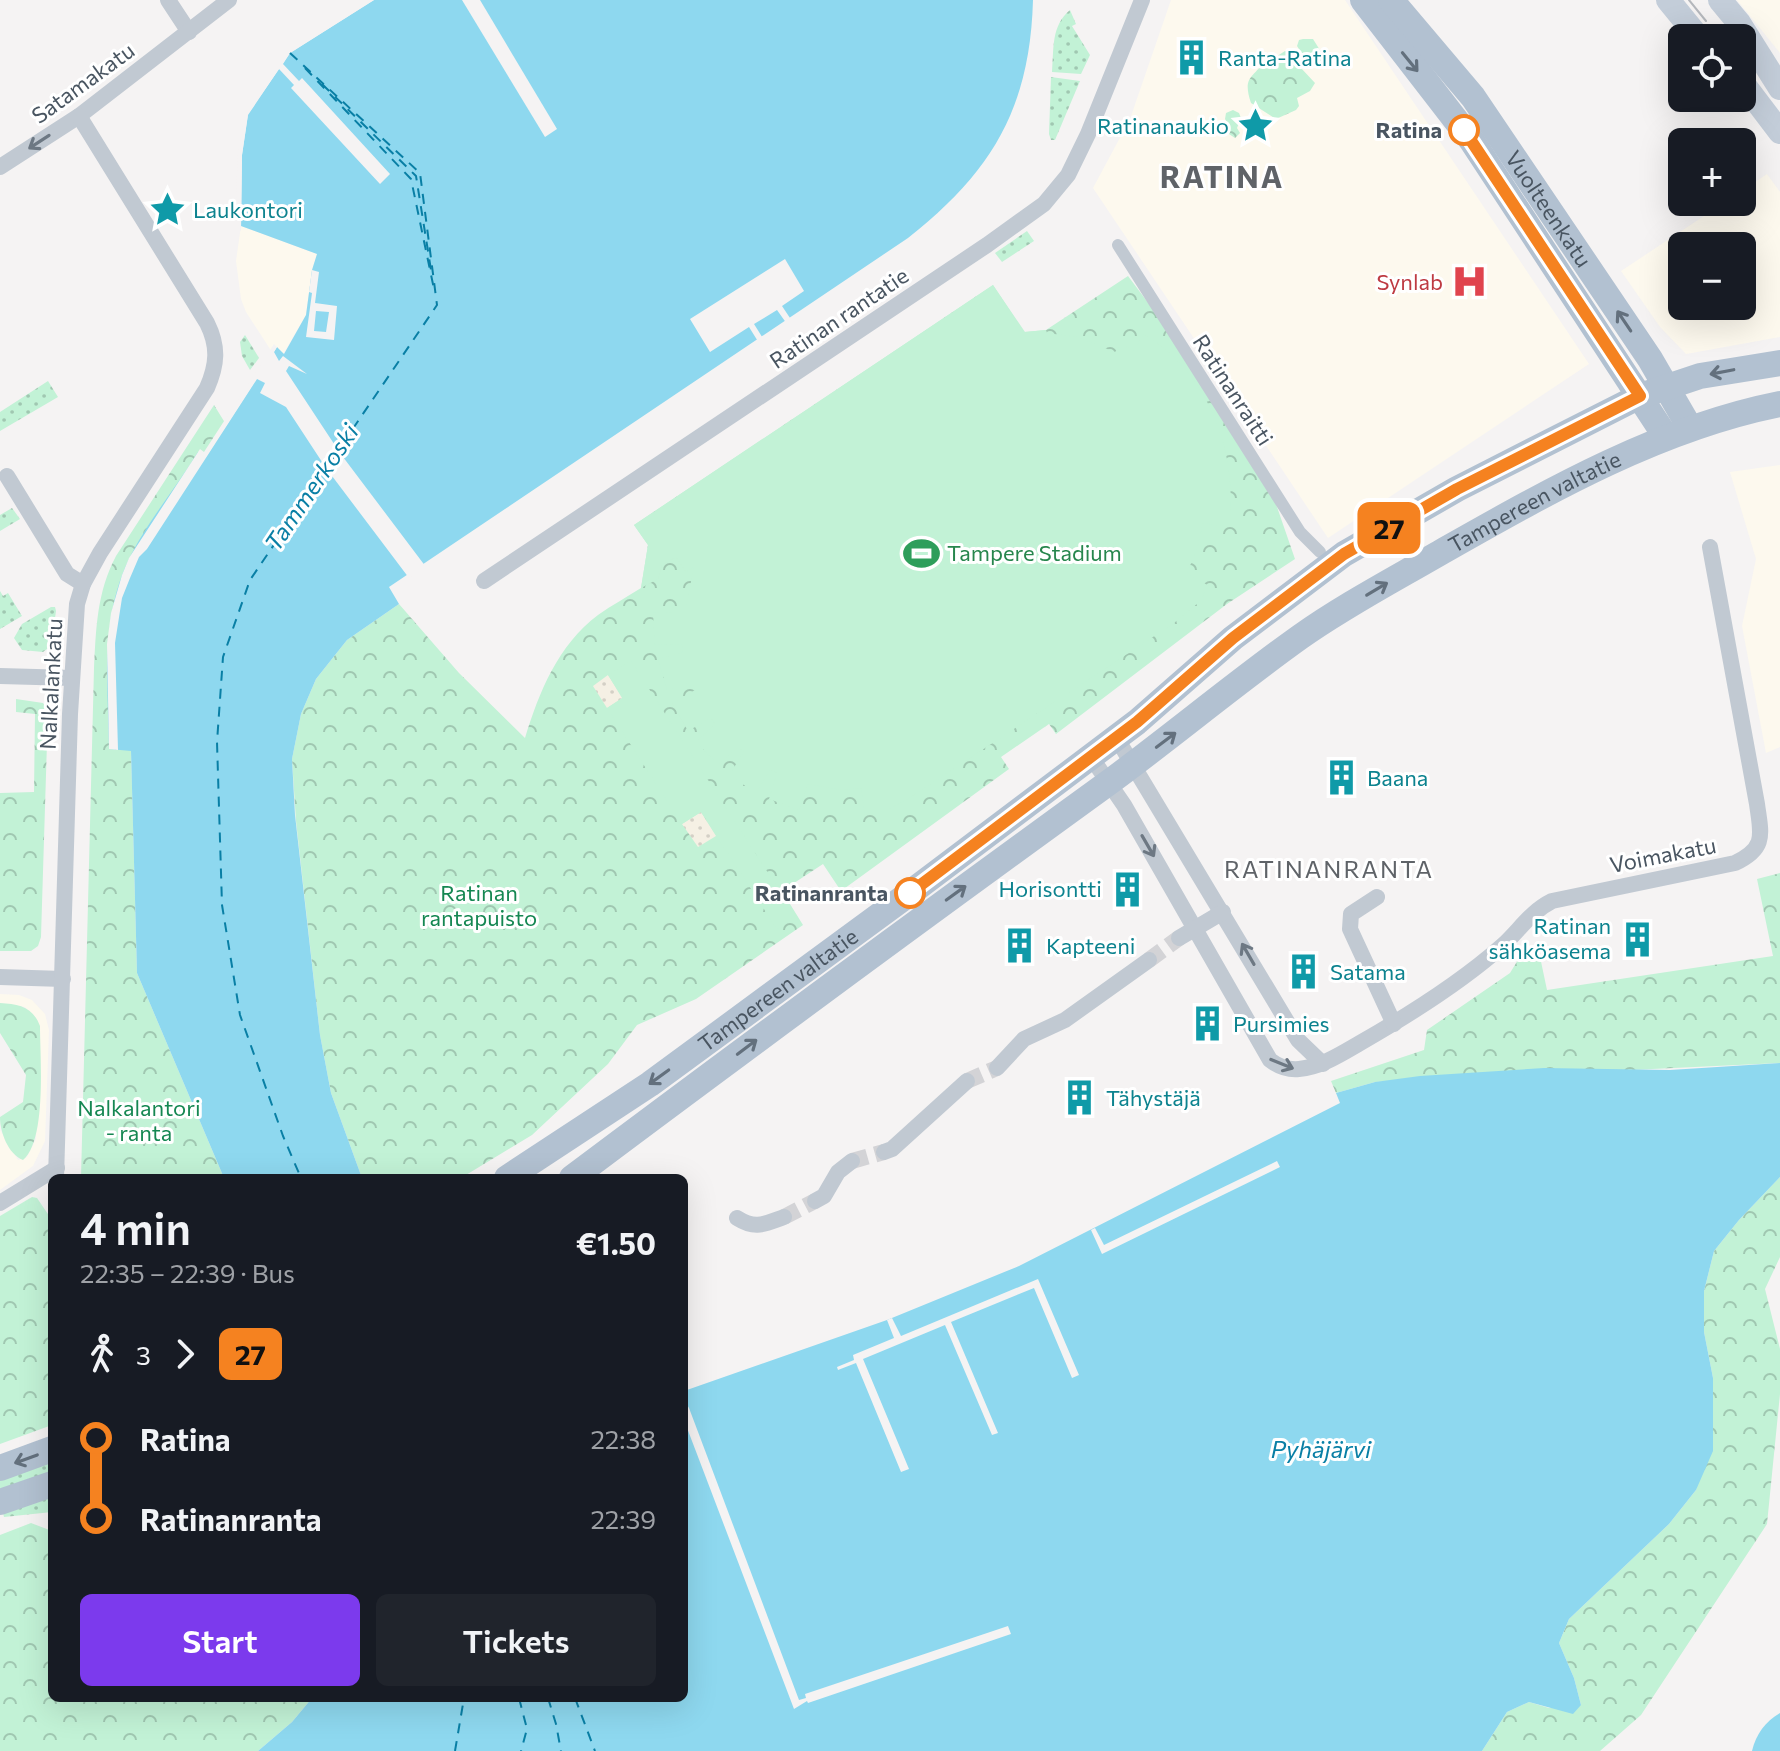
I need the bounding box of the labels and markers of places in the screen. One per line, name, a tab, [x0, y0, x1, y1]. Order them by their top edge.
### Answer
building icon: Ranta-Ratina	[1173, 39, 1211, 77]
place label: Ranta-Ratina	[1218, 44, 1352, 71]
place icon: Ratinanaukio	[1236, 107, 1274, 145]
place label: Ratinanaukio	[1097, 112, 1229, 139]
marker: Ratina	[1449, 115, 1479, 145]
place label: Ratina	[1376, 116, 1442, 143]
place icon: Laukontori	[148, 191, 186, 229]
place label: Laukontori	[193, 196, 303, 223]
hospital icon: Synlab	[1450, 263, 1488, 301]
place label: Synlab	[1376, 268, 1443, 295]
sports icon: Tampere Stadium	[902, 534, 940, 572]
place label: Tampere Stadium	[947, 539, 1122, 566]
building icon: Baana	[1322, 759, 1360, 797]
place label: Baana	[1367, 764, 1428, 791]
building icon: Horisontti	[1109, 870, 1147, 908]
place label: Horisontti	[998, 875, 1102, 902]
marker: Ratinanranta	[895, 878, 925, 908]
place label: Ratinanranta	[755, 879, 888, 906]
place label: Ratinan sähköasema	[1489, 912, 1611, 964]
building icon: Ratinan sähköasema	[1618, 920, 1656, 958]
building icon: Kapteeni	[1001, 927, 1039, 965]
place label: Kapteeni	[1046, 932, 1135, 959]
building icon: Satama	[1285, 953, 1323, 991]
place label: Satama	[1330, 958, 1406, 985]
building icon: Pursimies	[1188, 1005, 1226, 1043]
place label: Pursimies	[1233, 1010, 1330, 1037]
building icon: Tähystäjä	[1061, 1079, 1099, 1117]
place label: Tähystäjä	[1106, 1084, 1201, 1111]

